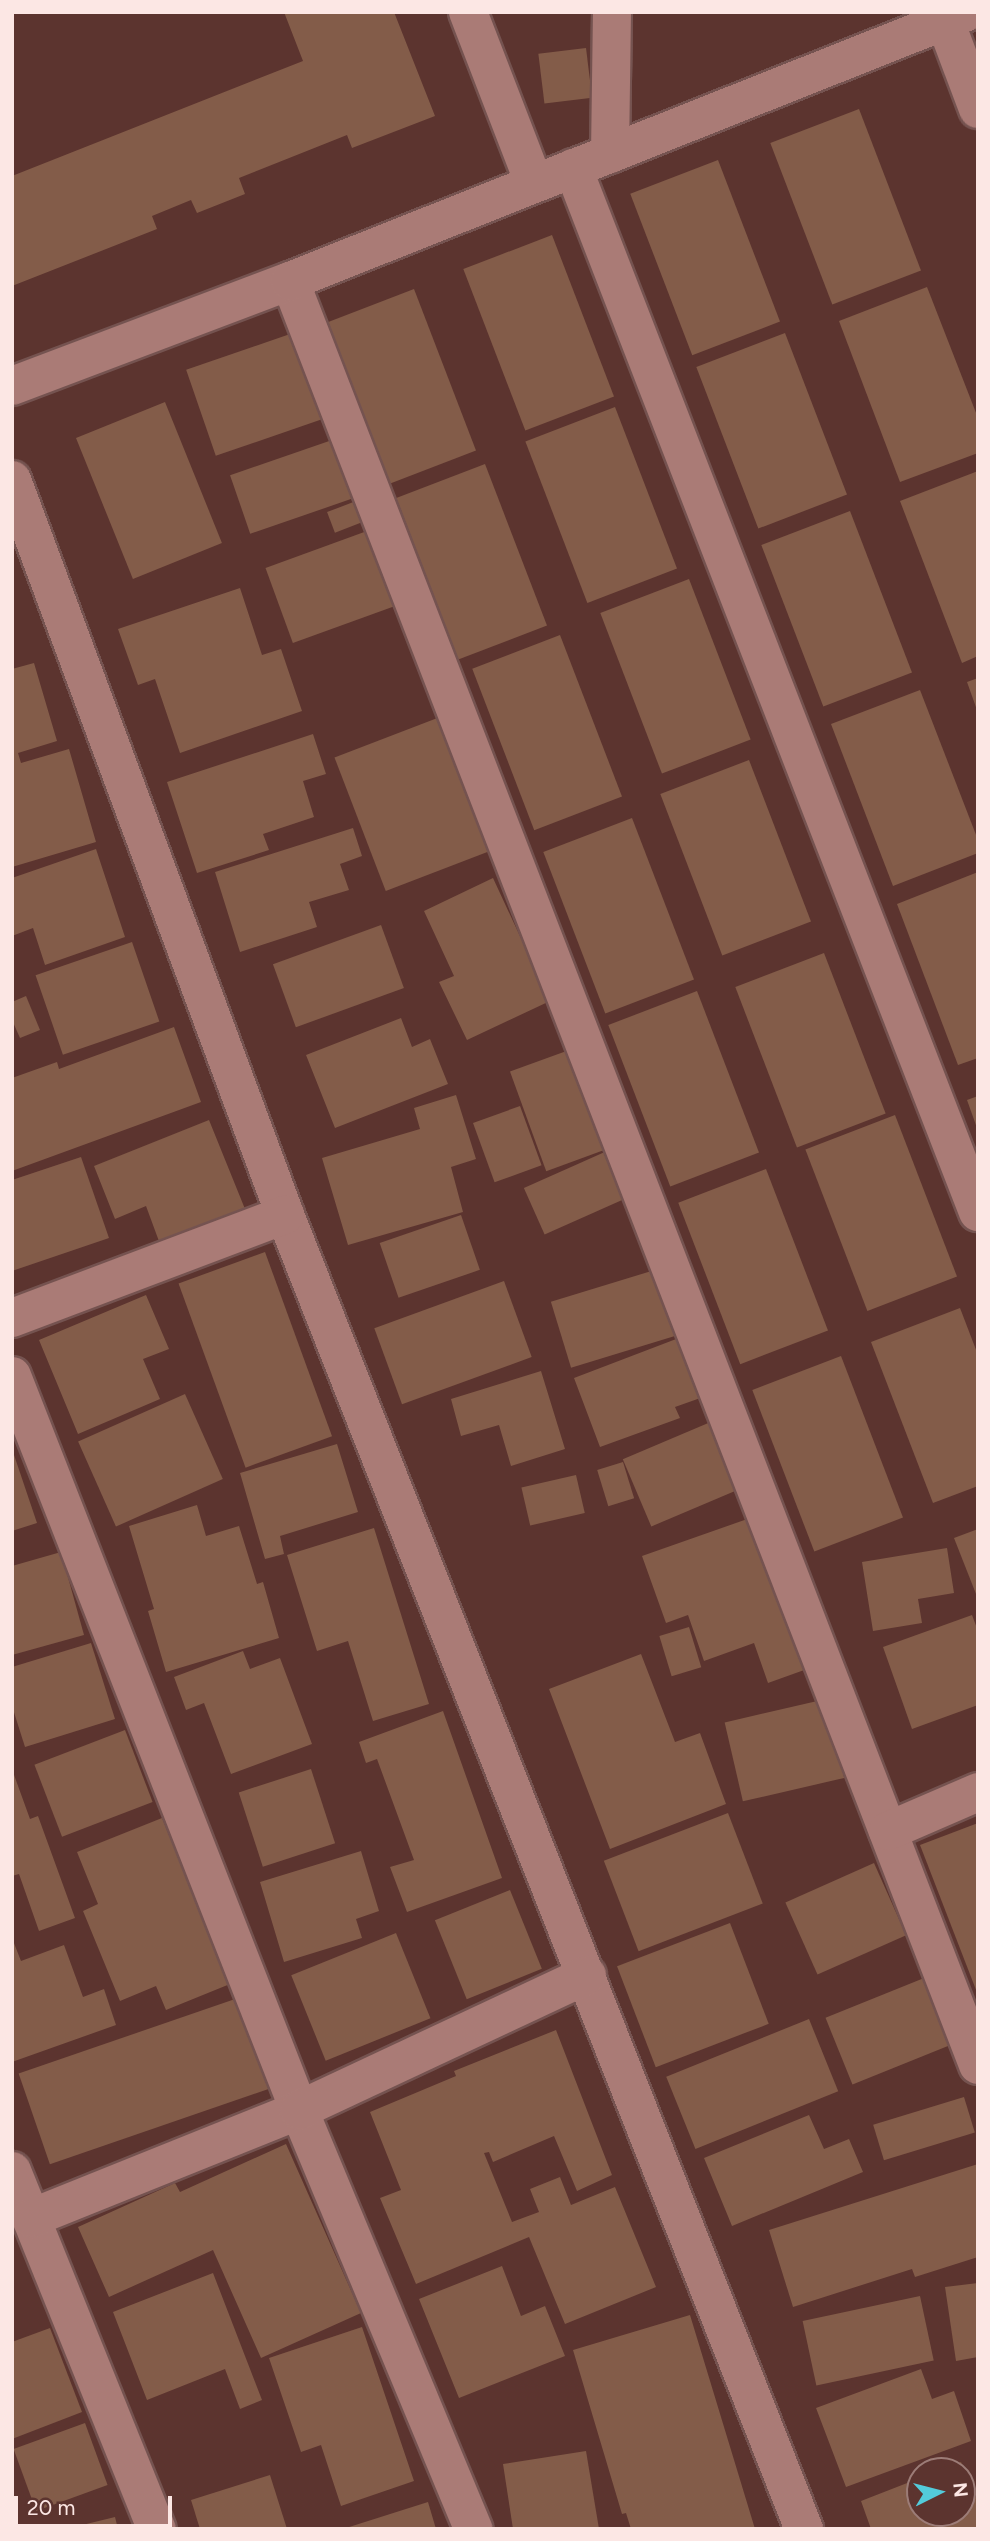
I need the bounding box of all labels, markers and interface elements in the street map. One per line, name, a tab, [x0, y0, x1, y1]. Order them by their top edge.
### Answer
north arrow	[906, 2457, 976, 2527]
text: N	[948, 2481, 973, 2498]
scale bar	[18, 2482, 175, 2526]
text: 20 m	[27, 2495, 75, 2520]

